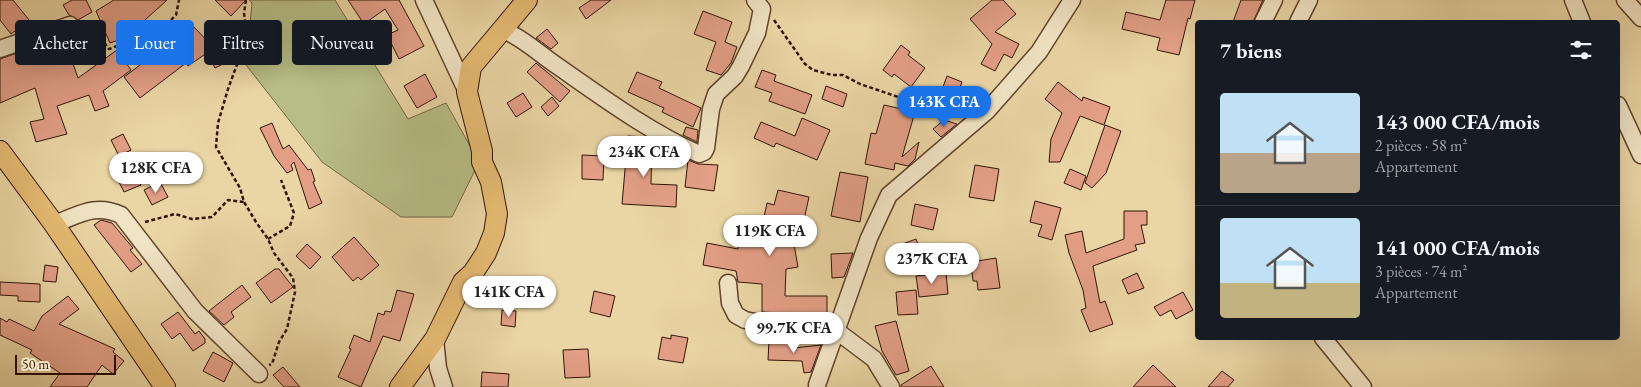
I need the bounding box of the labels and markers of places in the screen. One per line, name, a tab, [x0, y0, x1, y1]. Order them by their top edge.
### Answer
pin: 143K CFA	[892, 86, 996, 128]
pin: 234K CFA	[592, 136, 696, 178]
pin: 128K CFA	[104, 152, 208, 194]
pin: 119K CFA	[718, 214, 822, 257]
pin: 237K CFA	[880, 242, 984, 285]
pin: 141K CFA	[457, 276, 561, 318]
pin: 99.7K CFA	[737, 312, 851, 354]

